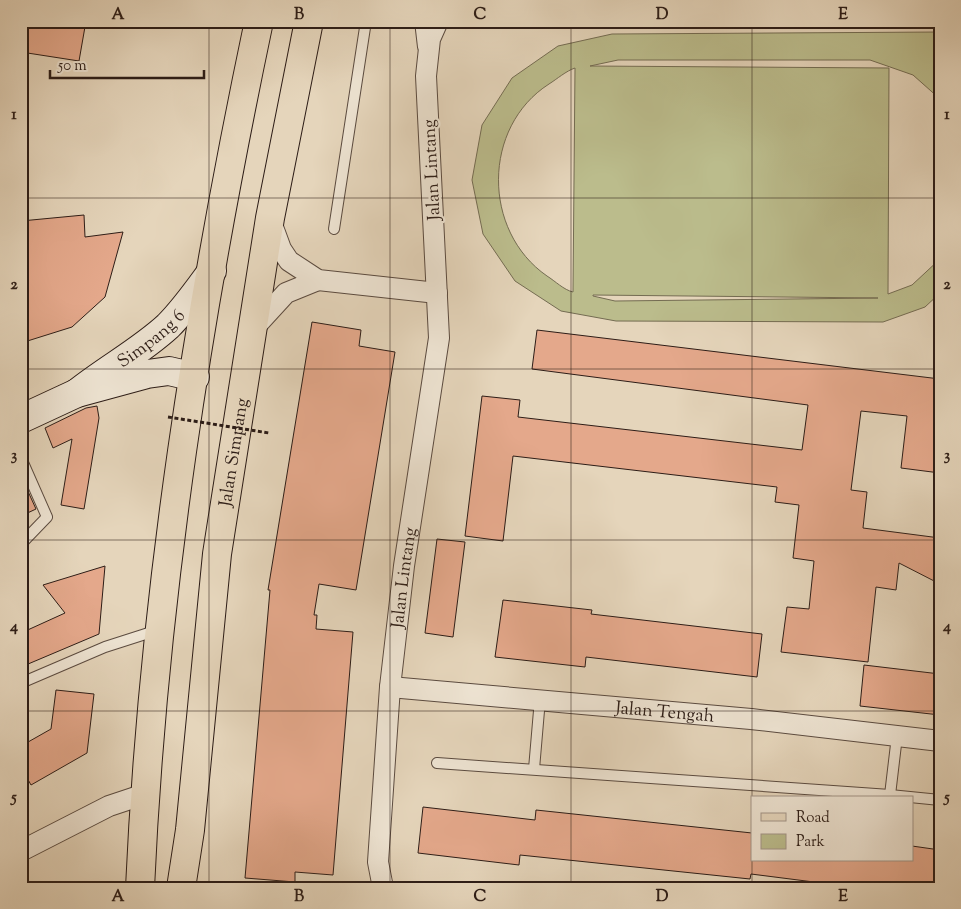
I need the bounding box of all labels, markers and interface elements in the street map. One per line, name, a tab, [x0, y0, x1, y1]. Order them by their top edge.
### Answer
text: A	[112, 4, 125, 27]
text: B	[294, 4, 304, 27]
text: C	[474, 4, 487, 27]
text: D	[656, 4, 669, 27]
text: E	[838, 4, 848, 27]
scale bar	[50, 48, 204, 80]
text: 50 m	[57, 56, 87, 77]
text: 1	[11, 104, 17, 127]
text: 1	[944, 104, 950, 127]
street label: Jalan Lintang	[417, 118, 449, 222]
text: 2	[10, 274, 18, 297]
text: 2	[943, 274, 951, 297]
street label: Simpang 6	[113, 304, 192, 375]
street label: Jalan Simpang	[213, 396, 256, 510]
text: 3	[11, 445, 18, 468]
text: 3	[944, 445, 951, 468]
street label: Jalan Lintang	[386, 525, 425, 631]
text: 4	[9, 616, 18, 639]
text: 4	[942, 616, 951, 639]
street label: Jalan Tengah	[613, 696, 716, 731]
text: 5	[9, 787, 17, 810]
text: 5	[942, 787, 950, 810]
legend	[751, 796, 914, 862]
text: Road	[796, 808, 830, 829]
text: Park	[796, 832, 825, 853]
text: A	[112, 886, 125, 909]
text: B	[294, 886, 304, 909]
text: C	[474, 886, 487, 909]
text: D	[656, 886, 669, 909]
text: E	[838, 886, 848, 909]

